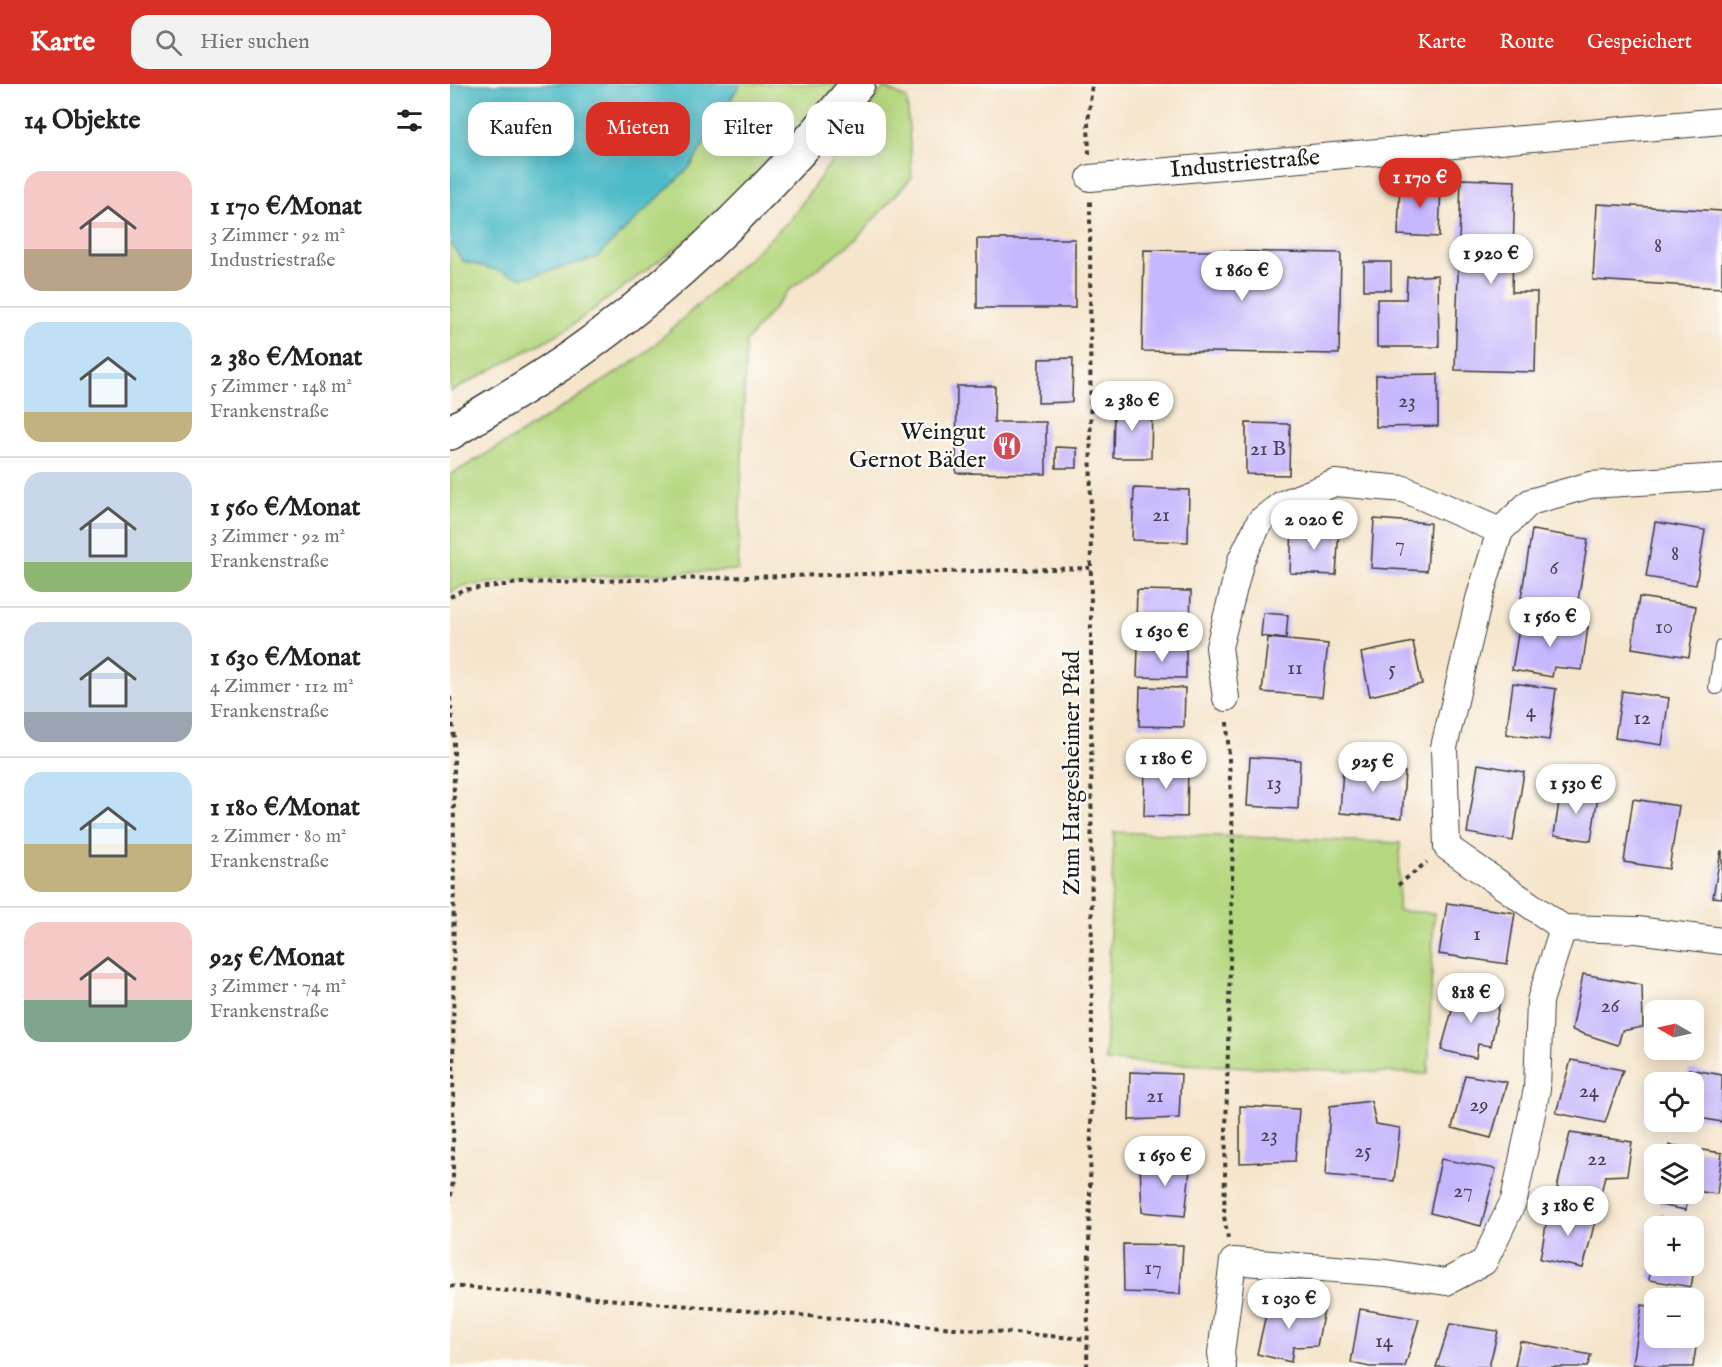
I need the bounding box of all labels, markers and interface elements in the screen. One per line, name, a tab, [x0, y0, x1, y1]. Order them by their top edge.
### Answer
search box	[131, 15, 551, 69]
text: Karte	[30, 25, 95, 60]
icon: search	[152, 26, 185, 59]
text: Hier suchen	[200, 28, 310, 56]
text: Karte	[1417, 29, 1466, 56]
text: Route	[1499, 29, 1554, 56]
text: Gespeichert	[1587, 29, 1692, 56]
chip: Kaufen	[468, 102, 574, 156]
chip: Mieten	[586, 102, 690, 156]
chip: Filter	[702, 102, 794, 156]
chip: Neu	[806, 102, 886, 156]
text: 14 Objekte	[24, 104, 140, 137]
icon: filters	[393, 104, 426, 137]
street label: Industriestraße	[1169, 142, 1321, 186]
pin: 1 170 €	[1365, 158, 1475, 209]
text: 1 170 €	[1393, 165, 1447, 190]
text: 1 170 €/Monat	[210, 190, 362, 223]
icon: home	[72, 195, 144, 267]
text: 3 Zimmer · 92 m²	[210, 223, 345, 248]
house number: 8	[1654, 233, 1662, 260]
pin: 1 920 €	[1436, 234, 1546, 285]
text: 1 920 €	[1463, 241, 1519, 266]
text: Industriestraße	[210, 248, 335, 273]
pin: 1 860 €	[1187, 251, 1297, 302]
text: 1 860 €	[1215, 258, 1269, 283]
text: 2 380 €/Monat	[210, 341, 362, 374]
icon: home	[72, 346, 144, 418]
text: 5 Zimmer · 148 m²	[210, 374, 352, 399]
pin: 2 380 €	[1077, 381, 1187, 432]
text: 2 380 €	[1105, 388, 1159, 413]
house number: 23	[1398, 388, 1416, 415]
text: Frankenstraße	[210, 399, 329, 424]
place label: Weingut Gernot Bäder	[849, 417, 986, 476]
restaurant icon: Weingut Gernot Bäder	[991, 430, 1023, 462]
house number: 21 B	[1250, 436, 1286, 463]
text: 1 560 €/Monat	[210, 491, 360, 524]
icon: home	[72, 496, 144, 568]
pin: 2 020 €	[1259, 500, 1369, 551]
house number: 21	[1152, 502, 1170, 529]
text: 2 020 €	[1285, 507, 1343, 532]
text: 3 Zimmer · 92 m²	[210, 524, 345, 549]
house number: 7	[1395, 532, 1405, 559]
house number: 8	[1671, 541, 1679, 568]
text: Frankenstraße	[210, 549, 329, 574]
house number: 6	[1550, 555, 1560, 582]
pin: 1 560 €	[1495, 597, 1605, 648]
text: 1 560 €	[1523, 604, 1577, 629]
pin: 1 630 €	[1107, 612, 1217, 663]
house number: 10	[1655, 614, 1673, 641]
text: 1 630 €	[1135, 619, 1189, 644]
text: 1 630 €/Monat	[210, 641, 361, 674]
icon: home	[72, 646, 144, 718]
street label: Zum Hargesheimer Pfad	[1057, 650, 1088, 895]
house number: 11	[1287, 655, 1303, 682]
house number: 5	[1388, 656, 1396, 683]
text: 4 Zimmer · 112 m²	[210, 674, 354, 699]
house number: 4	[1526, 698, 1537, 725]
text: Frankenstraße	[210, 699, 329, 724]
house number: 12	[1633, 705, 1651, 732]
pin: 1 180 €	[1111, 739, 1221, 790]
pin: 925 €	[1331, 742, 1415, 793]
text: 1 180 €	[1139, 746, 1193, 771]
text: 925 €	[1352, 749, 1394, 774]
pin: 1 530 €	[1521, 764, 1631, 815]
house number: 13	[1266, 770, 1282, 797]
text: 1 530 €	[1550, 771, 1602, 796]
text: 1 180 €/Monat	[210, 791, 360, 824]
icon: home	[72, 796, 144, 868]
text: 2 Zimmer · 80 m²	[210, 824, 347, 849]
text: Frankenstraße	[210, 849, 329, 874]
house number: 1	[1473, 921, 1481, 948]
text: 925 €/Monat	[210, 941, 345, 974]
icon: home	[72, 946, 144, 1018]
pin: 818 €	[1429, 973, 1513, 1024]
text: 3 Zimmer · 74 m²	[210, 974, 346, 999]
text: 818 €	[1451, 980, 1491, 1005]
house number: 26	[1601, 993, 1620, 1020]
text: Frankenstraße	[210, 999, 329, 1024]
north arrow	[1644, 1000, 1704, 1060]
map controls	[1644, 1000, 1704, 1348]
button: locate	[1644, 1072, 1704, 1132]
house number: 24	[1579, 1078, 1600, 1105]
house number: 21	[1146, 1083, 1164, 1110]
house number: 29	[1469, 1092, 1489, 1119]
house number: 23	[1260, 1122, 1278, 1149]
pin: 1 650 €	[1110, 1136, 1220, 1187]
house number: 25	[1354, 1138, 1372, 1165]
text: 1 650 €	[1138, 1143, 1192, 1168]
button: layers	[1644, 1144, 1704, 1204]
house number: 22	[1587, 1146, 1607, 1173]
house number: 27	[1453, 1178, 1473, 1205]
pin: 3 180 €	[1513, 1186, 1623, 1237]
text: 3 180 €	[1541, 1193, 1595, 1218]
button: +	[1644, 1216, 1704, 1276]
house number: 17	[1144, 1255, 1162, 1282]
pin: 1 030 €	[1234, 1279, 1344, 1330]
text: 1 030 €	[1261, 1286, 1317, 1311]
button: −	[1644, 1288, 1704, 1348]
house number: 14	[1375, 1328, 1394, 1355]

